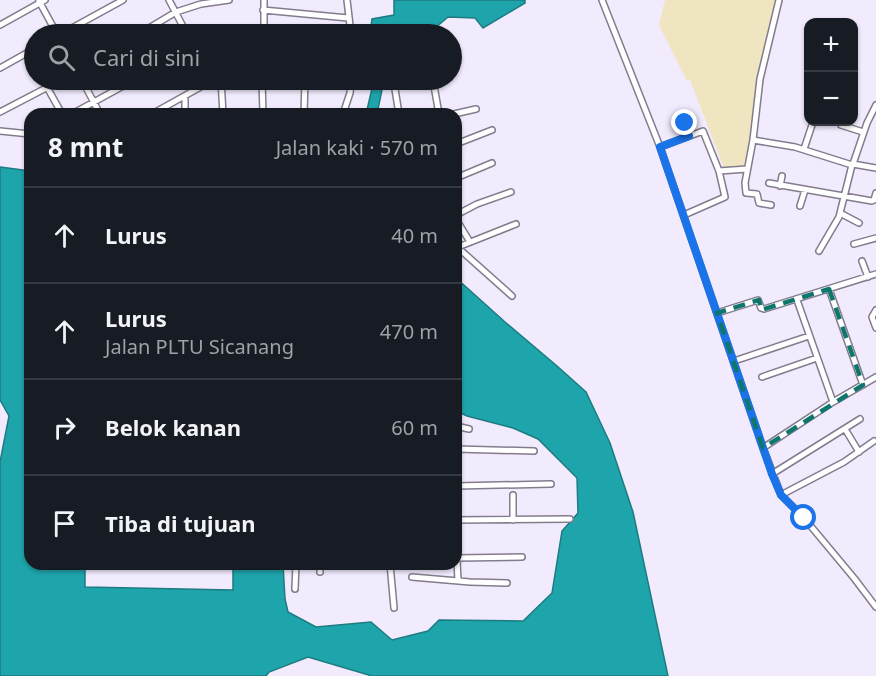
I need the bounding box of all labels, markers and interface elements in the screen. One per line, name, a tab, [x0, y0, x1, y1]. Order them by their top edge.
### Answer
map controls	[804, 18, 858, 126]
button: +	[804, 18, 858, 72]
search box	[24, 24, 462, 90]
icon: search	[45, 41, 78, 74]
text: Cari di sini	[93, 42, 200, 72]
button: −	[804, 72, 858, 126]
route end	[671, 109, 697, 135]
text: 8 mnt	[48, 129, 123, 165]
text: Jalan kaki · 570 m	[276, 134, 438, 161]
icon: ahead	[48, 219, 81, 252]
text: Lurus	[105, 220, 167, 250]
text: 40 m	[391, 222, 438, 249]
text: Lurus	[105, 303, 167, 333]
icon: ahead	[48, 315, 81, 348]
text: 470 m	[380, 318, 438, 345]
text: Jalan PLTU Sicanang	[105, 333, 294, 360]
icon: right	[48, 411, 81, 444]
text: Belok kanan	[105, 412, 241, 442]
text: 60 m	[391, 414, 438, 441]
route start	[790, 504, 816, 530]
icon: arrive	[48, 507, 81, 540]
text: Tiba di tujuan	[105, 508, 255, 538]

